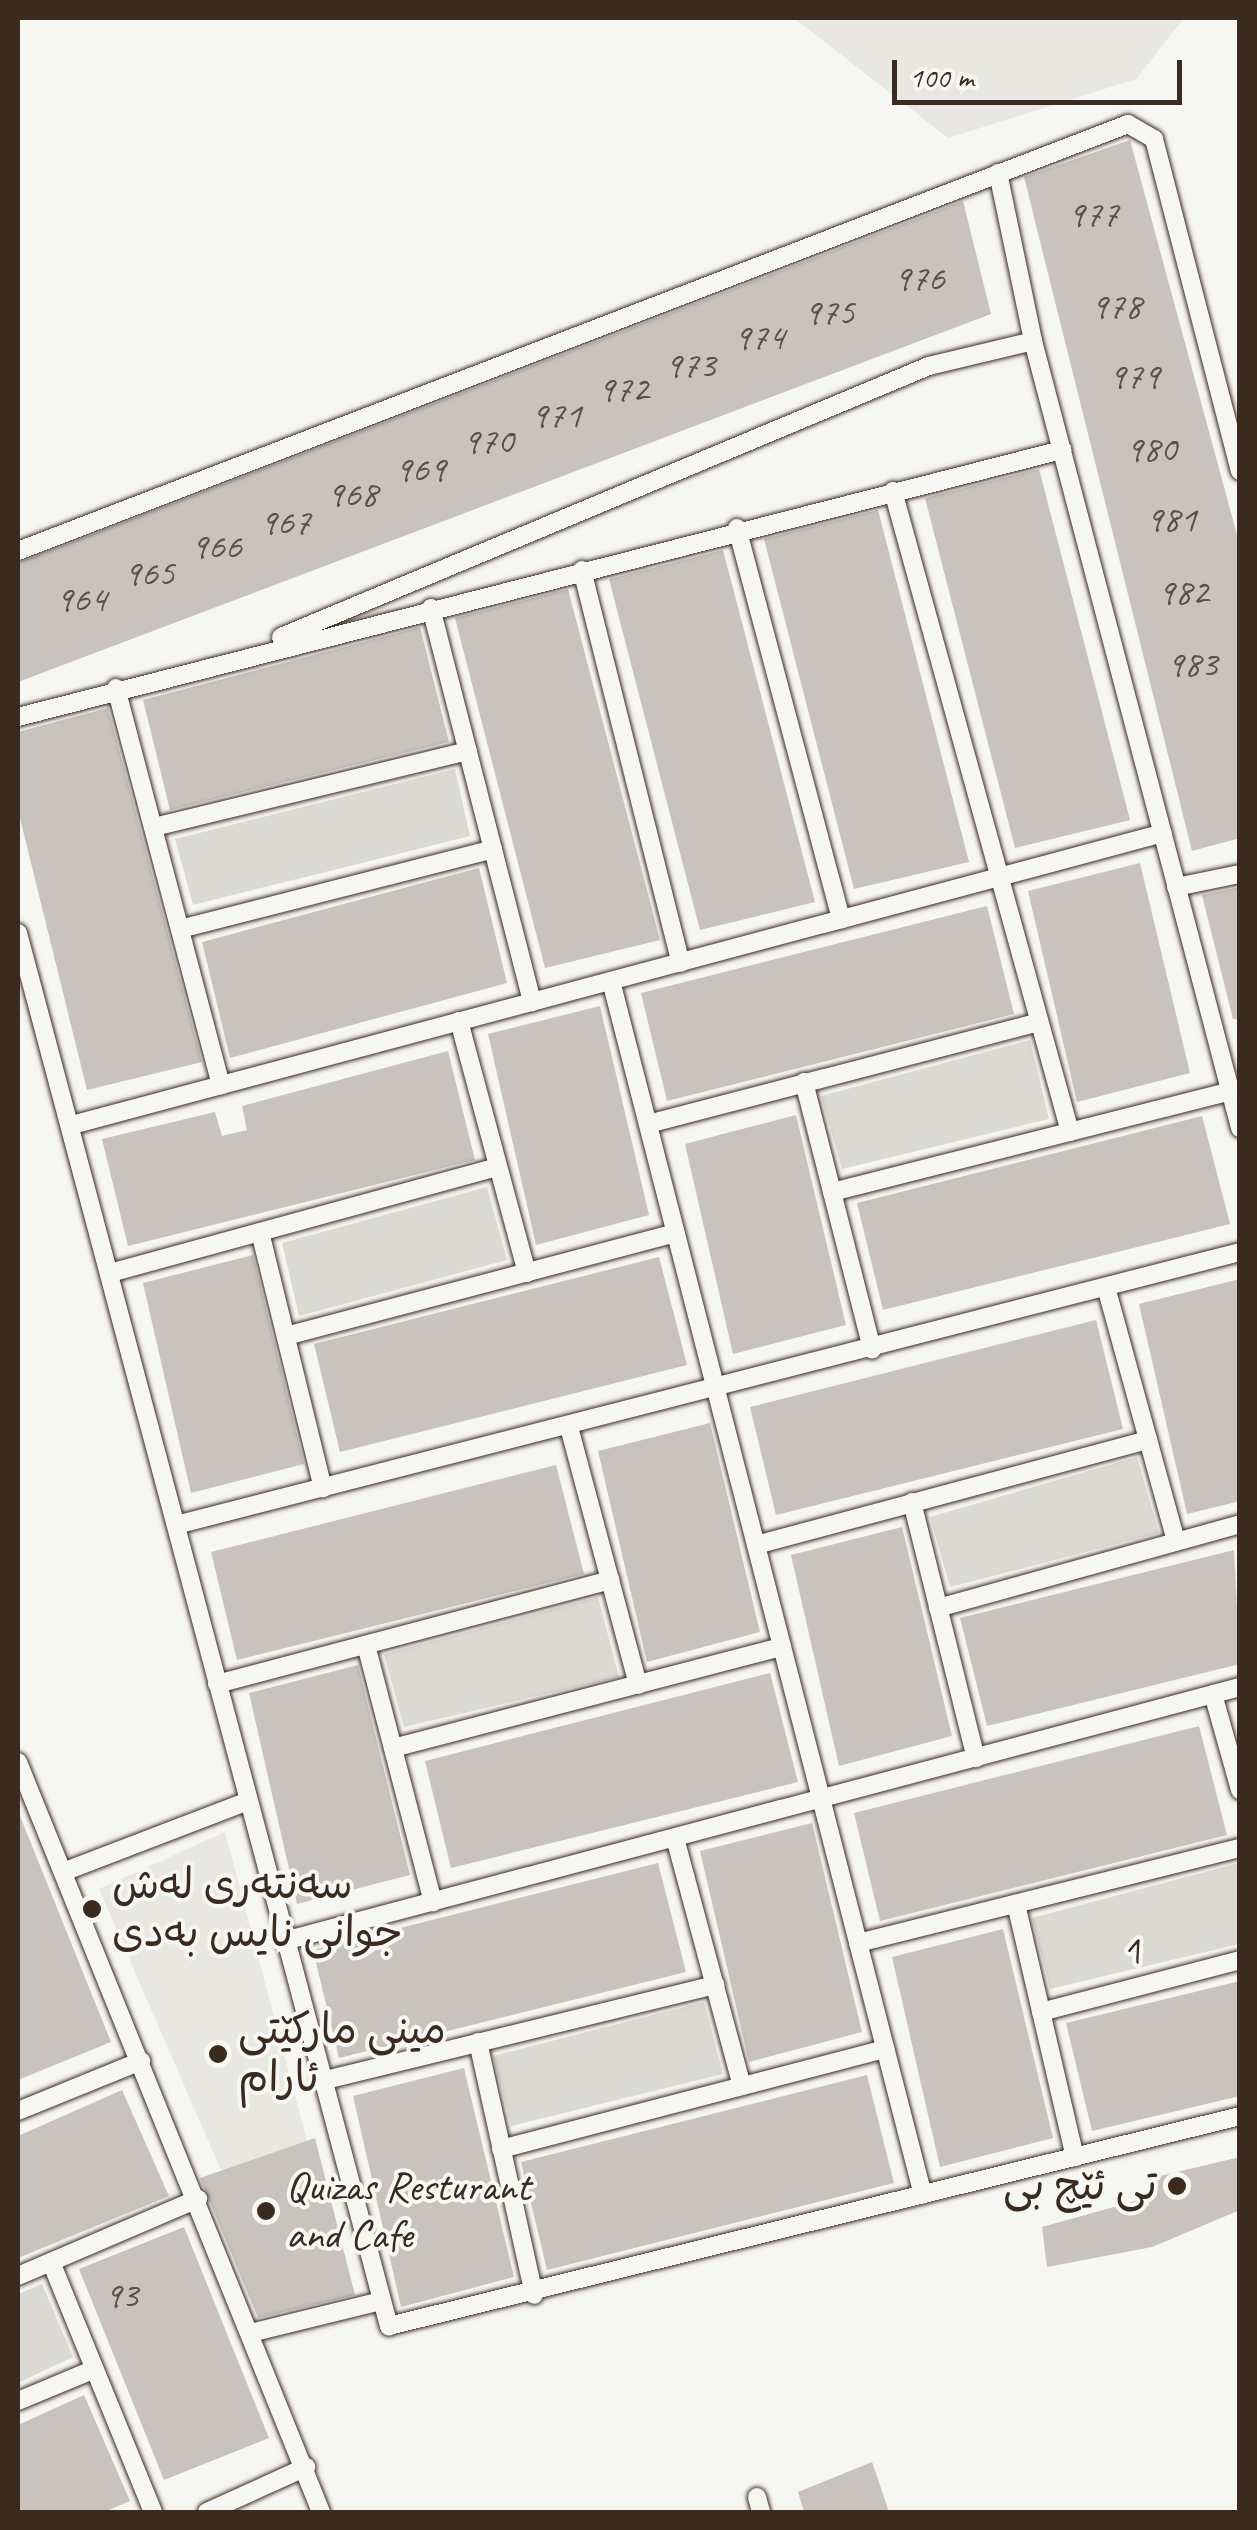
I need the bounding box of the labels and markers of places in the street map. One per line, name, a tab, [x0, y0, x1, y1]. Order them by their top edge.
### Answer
place label: سەنتەری لەش جوانی نایس بەدی	[112, 1860, 403, 1958]
marker: سەنتەری لەش جوانی نایس بەدی	[81, 1898, 103, 1920]
place label: مينی ماركێتی ئارام	[238, 2005, 446, 2104]
marker: مينی ماركێتی ئارام	[207, 2043, 229, 2065]
place label: تی ئێچ بی	[1003, 2161, 1157, 2211]
place label: Quizas Resturant and Cafe	[286, 2162, 530, 2260]
marker: تی ئێچ بی	[1166, 2175, 1188, 2197]
marker: Quizas Resturant and Cafe	[255, 2200, 277, 2222]

